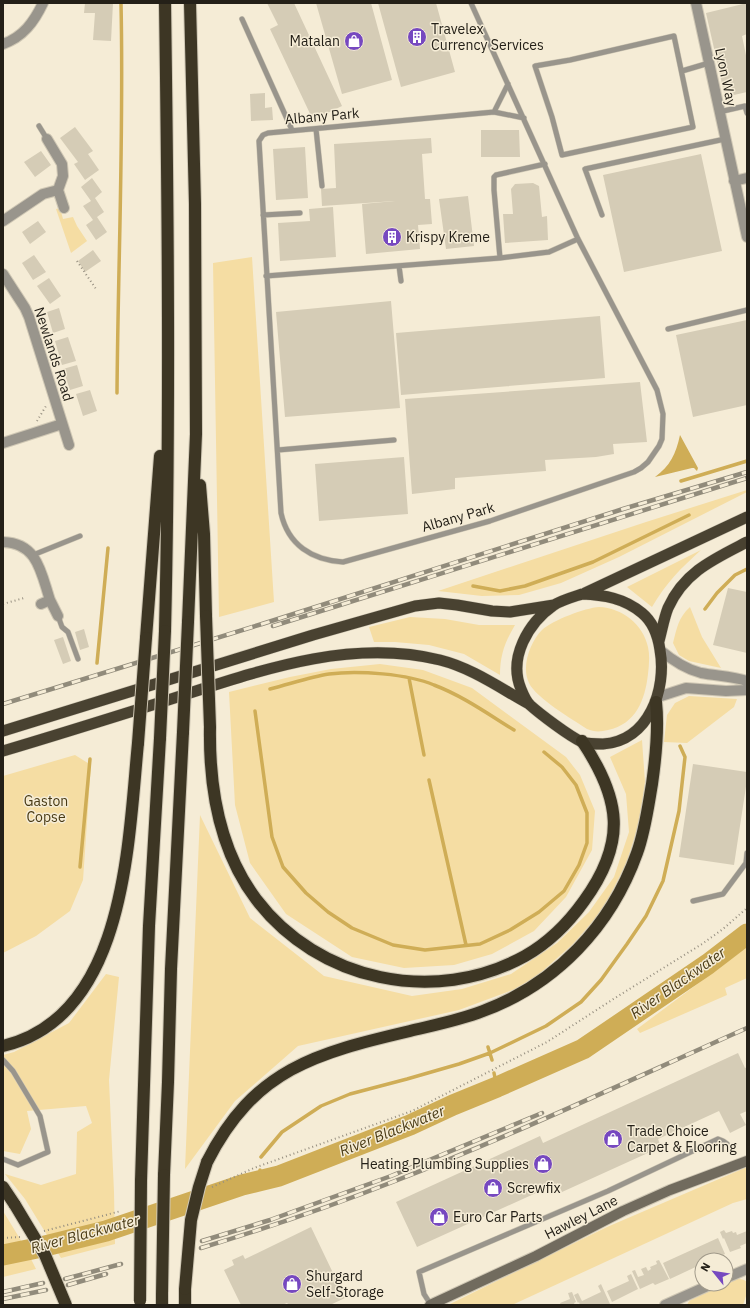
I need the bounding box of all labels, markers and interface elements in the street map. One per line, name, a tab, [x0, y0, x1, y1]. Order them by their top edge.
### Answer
place label: Travelex Currency Services	[431, 20, 544, 54]
building icon: Travelex Currency Services	[406, 26, 428, 48]
shop icon: Matalan	[343, 30, 365, 52]
place label: Matalan	[290, 32, 340, 50]
street label: Lyon Way	[711, 46, 741, 108]
street label: Albany Park	[284, 104, 361, 128]
building icon: Krispy Kreme	[381, 226, 403, 248]
place label: Krispy Kreme	[406, 228, 490, 246]
street label: Newlands Road	[30, 305, 78, 403]
street label: Albany Park	[420, 498, 497, 536]
park label: Gaston Copse	[24, 792, 68, 826]
water label: River Blackwater	[626, 942, 729, 1022]
water label: River Blackwater	[336, 1101, 448, 1160]
place label: Trade Choice Carpet & Flooring	[627, 1122, 737, 1156]
shop icon: Trade Choice Carpet & Flooring	[602, 1128, 624, 1150]
shop icon: Heating Plumbing Supplies	[532, 1153, 554, 1175]
place label: Heating Plumbing Supplies	[360, 1155, 529, 1173]
shop icon: Screwfix	[482, 1177, 504, 1199]
place label: Screwfix	[507, 1179, 561, 1197]
street label: Hawley Lane	[541, 1191, 621, 1243]
shop icon: Euro Car Parts	[428, 1206, 450, 1228]
place label: Euro Car Parts	[453, 1208, 543, 1226]
water label: River Blackwater	[28, 1210, 142, 1257]
north arrow	[694, 1252, 734, 1292]
text: N	[697, 1260, 713, 1274]
place label: Shurgard Self-Storage	[306, 1267, 384, 1301]
shop icon: Shurgard Self-Storage	[281, 1273, 303, 1295]

